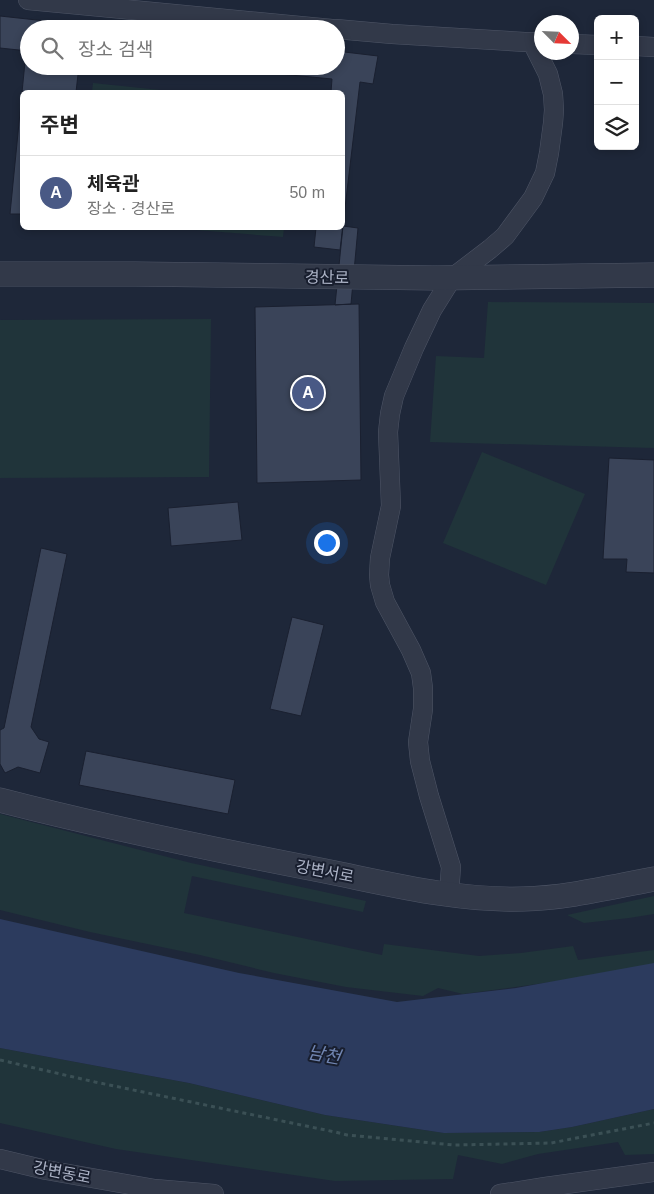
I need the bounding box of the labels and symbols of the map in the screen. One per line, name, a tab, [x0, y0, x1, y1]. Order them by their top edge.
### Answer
north arrow	[534, 15, 579, 60]
street label: 경산로	[305, 269, 349, 286]
pin: A	[292, 374, 324, 412]
your location	[314, 530, 340, 556]
street label: 강변서로	[294, 858, 356, 886]
water label: 남천	[306, 1042, 344, 1068]
street label: 강변동로	[31, 1159, 93, 1187]

